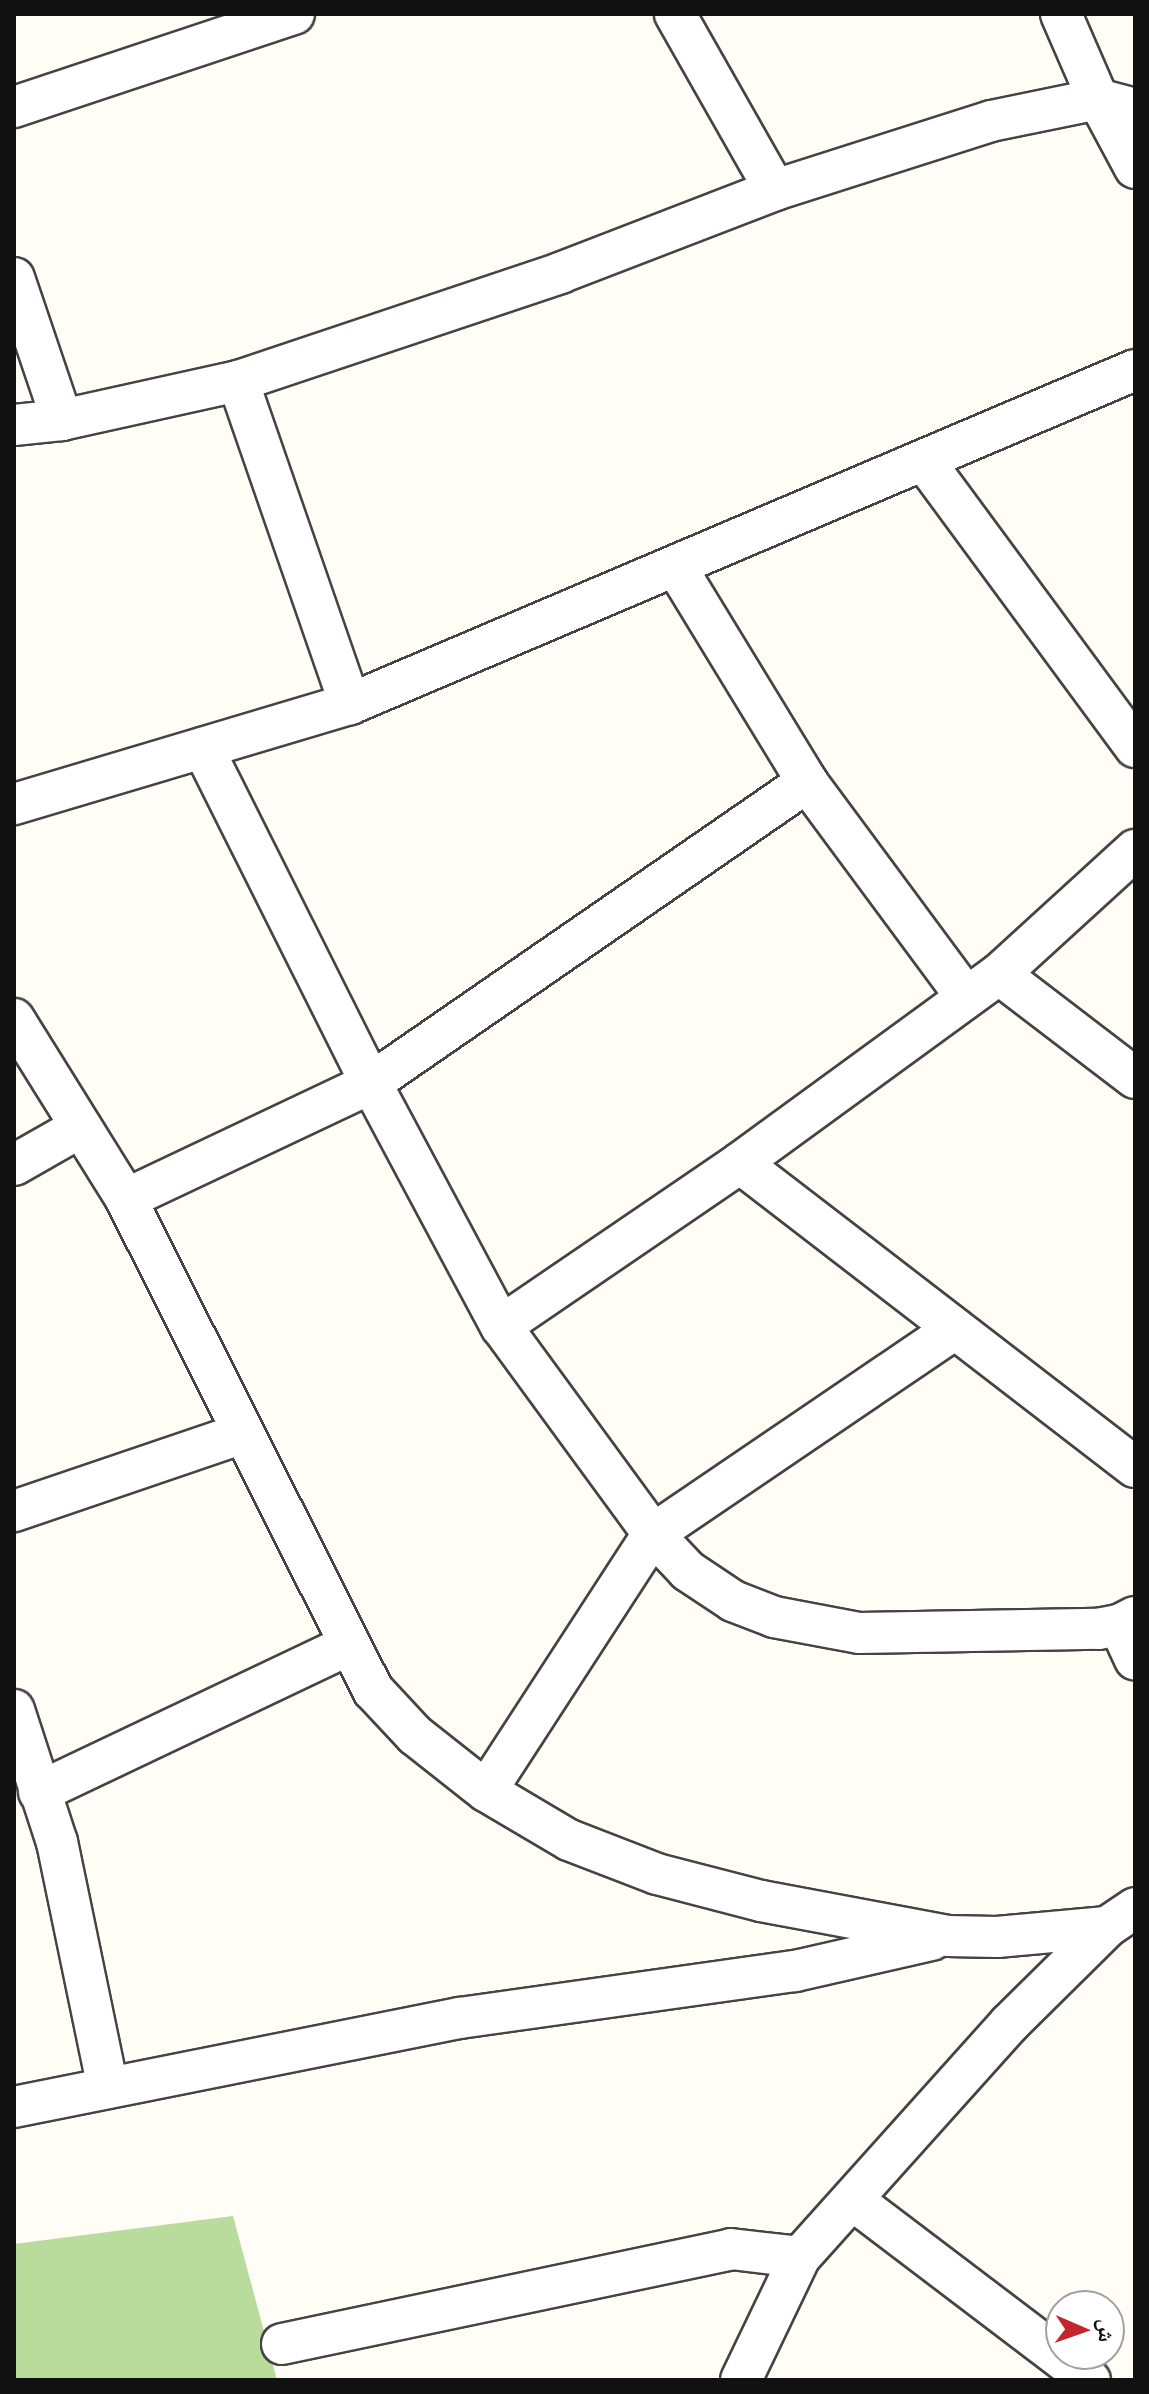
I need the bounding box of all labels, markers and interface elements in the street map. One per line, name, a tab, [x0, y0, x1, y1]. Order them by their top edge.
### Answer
north arrow	[1045, 2290, 1125, 2370]
text: ش	[1092, 2319, 1122, 2343]

